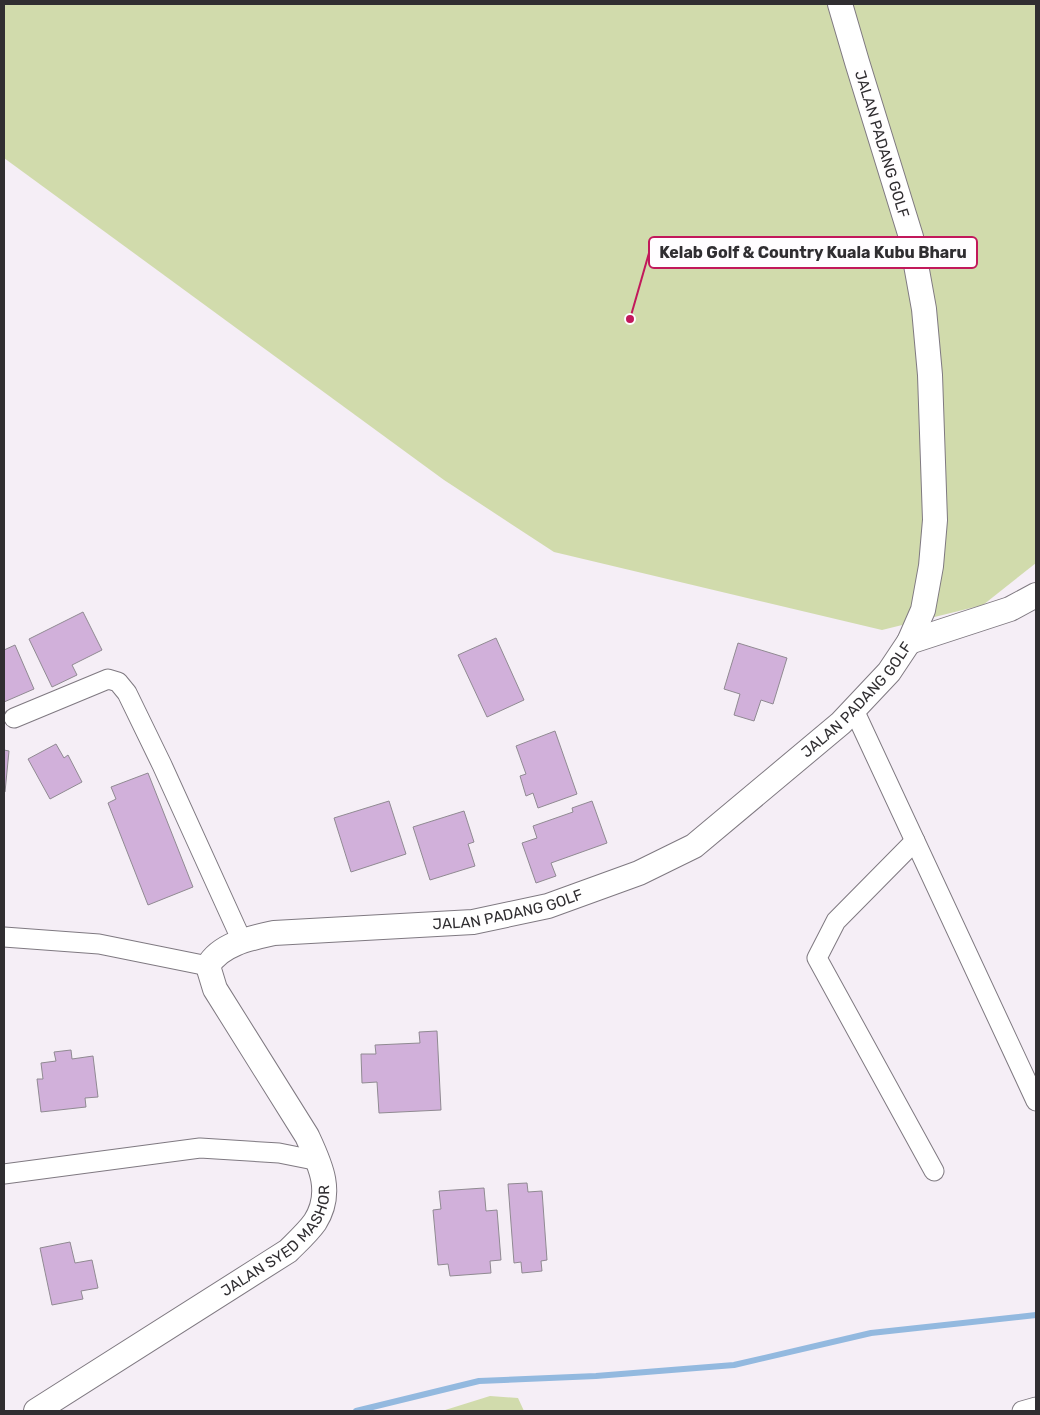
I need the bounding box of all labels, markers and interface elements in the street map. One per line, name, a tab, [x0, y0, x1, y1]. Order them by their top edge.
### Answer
street label: JALAN PADANG GOLF	[851, 68, 913, 220]
callout: Kelab Golf & Country Kuala Kubu Bharu	[649, 237, 977, 268]
text: Kelab Golf & Country Kuala Kubu Bharu	[659, 243, 967, 262]
street label: JALAN PADANG GOLF	[798, 638, 916, 761]
street label: JALAN PADANG GOLF	[432, 885, 585, 933]
street label: JALAN SYED MASHOR	[218, 1185, 333, 1300]

